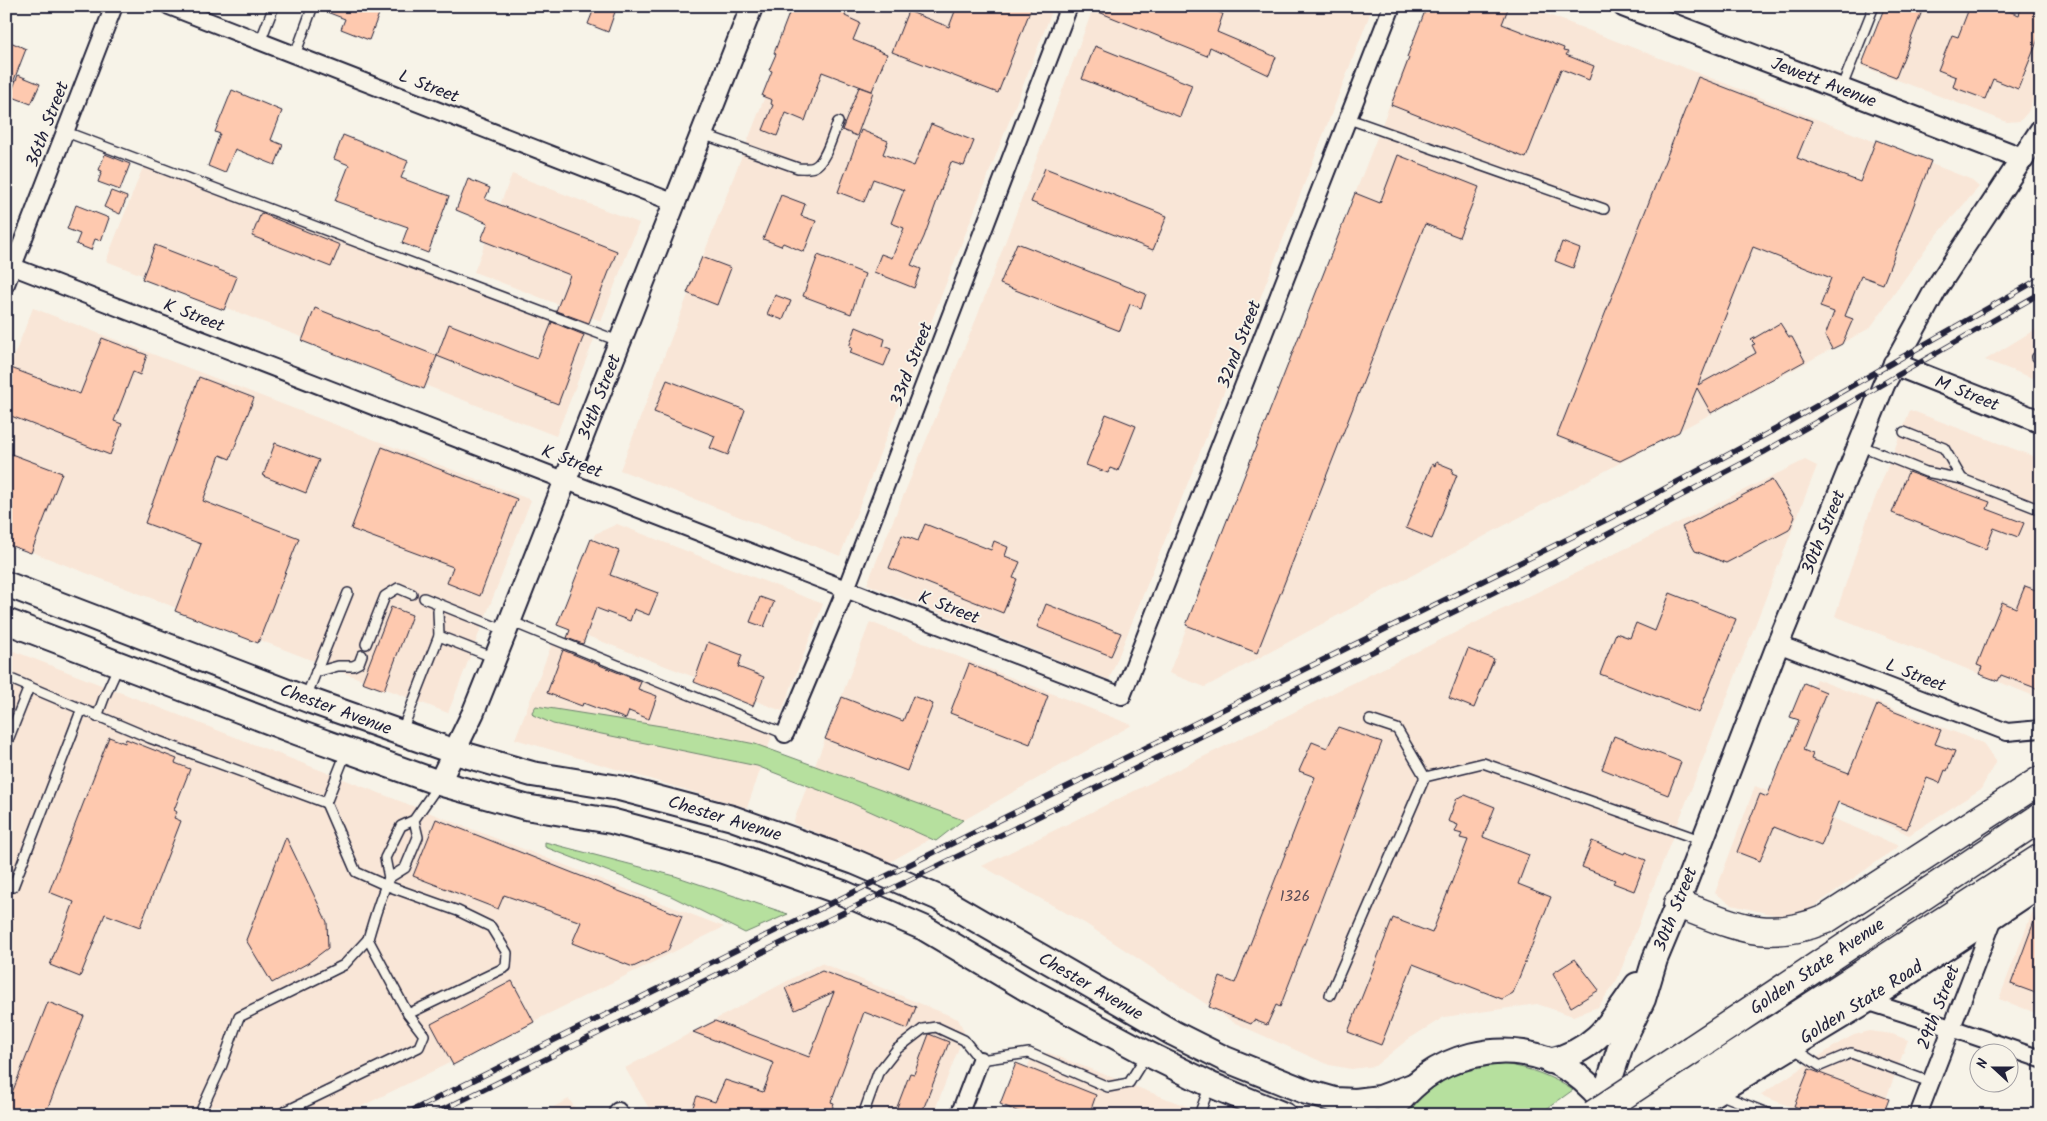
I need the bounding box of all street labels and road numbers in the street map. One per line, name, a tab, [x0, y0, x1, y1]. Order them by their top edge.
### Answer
street label: Jewett Avenue	[1767, 50, 1880, 117]
street label: L Street	[394, 63, 464, 113]
street label: 36th Street	[19, 76, 78, 172]
street label: K Street	[159, 291, 229, 342]
street label: 32nd Street	[1210, 295, 1271, 393]
street label: 33rd Street	[883, 317, 942, 411]
street label: 34th Street	[571, 350, 630, 445]
street label: M Street	[1930, 368, 2004, 421]
street label: K Street	[537, 437, 607, 488]
street label: 30th Street	[1794, 485, 1855, 579]
street label: K Street	[914, 583, 984, 634]
street label: L Street	[1881, 652, 1951, 702]
street label: Chester Avenue	[275, 677, 396, 744]
street label: Chester Avenue	[664, 788, 785, 850]
street label: 30th Street	[1646, 862, 1707, 956]
street label: Golden State Avenue	[1744, 911, 1891, 1023]
street label: Chester Avenue	[1032, 945, 1148, 1029]
street label: Golden State Road	[1794, 953, 1930, 1053]
street label: 29th Street	[1910, 960, 1969, 1054]

